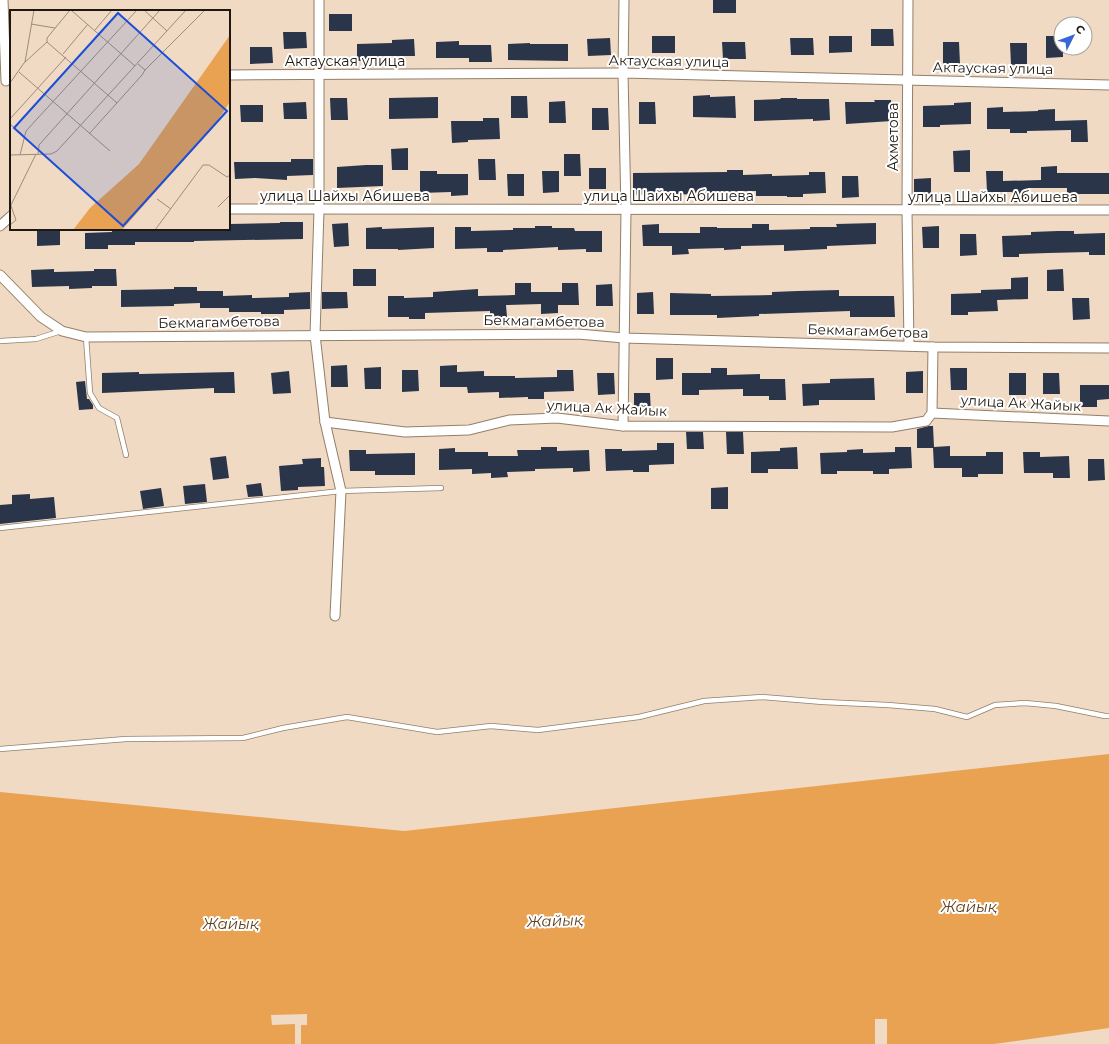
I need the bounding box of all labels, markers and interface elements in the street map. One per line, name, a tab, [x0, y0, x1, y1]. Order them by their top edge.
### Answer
inset map	[10, 10, 230, 230]
north arrow	[1053, 16, 1093, 56]
text: С	[1073, 22, 1088, 37]
street label: Актауская улица	[609, 51, 729, 71]
street label: Актауская улица	[285, 52, 405, 70]
street label: Актауская улица	[933, 58, 1053, 78]
street label: Ахметова	[884, 103, 902, 171]
street label: улица Шайхы Абишева	[259, 187, 430, 205]
street label: улица Шайхы Абишева	[583, 187, 754, 205]
street label: улица Шайхы Абишева	[907, 188, 1078, 206]
street label: Бекмагамбетова	[483, 311, 605, 331]
street label: Бекмагамбетова	[158, 312, 280, 332]
street label: Бекмагамбетова	[807, 320, 929, 342]
street label: улица Ак Жайык	[959, 391, 1082, 415]
street label: улица Ак Жайык	[545, 396, 668, 420]
water label: Жайық	[940, 897, 998, 916]
water label: Жайық	[525, 910, 584, 931]
water label: Жайық	[202, 914, 260, 933]

